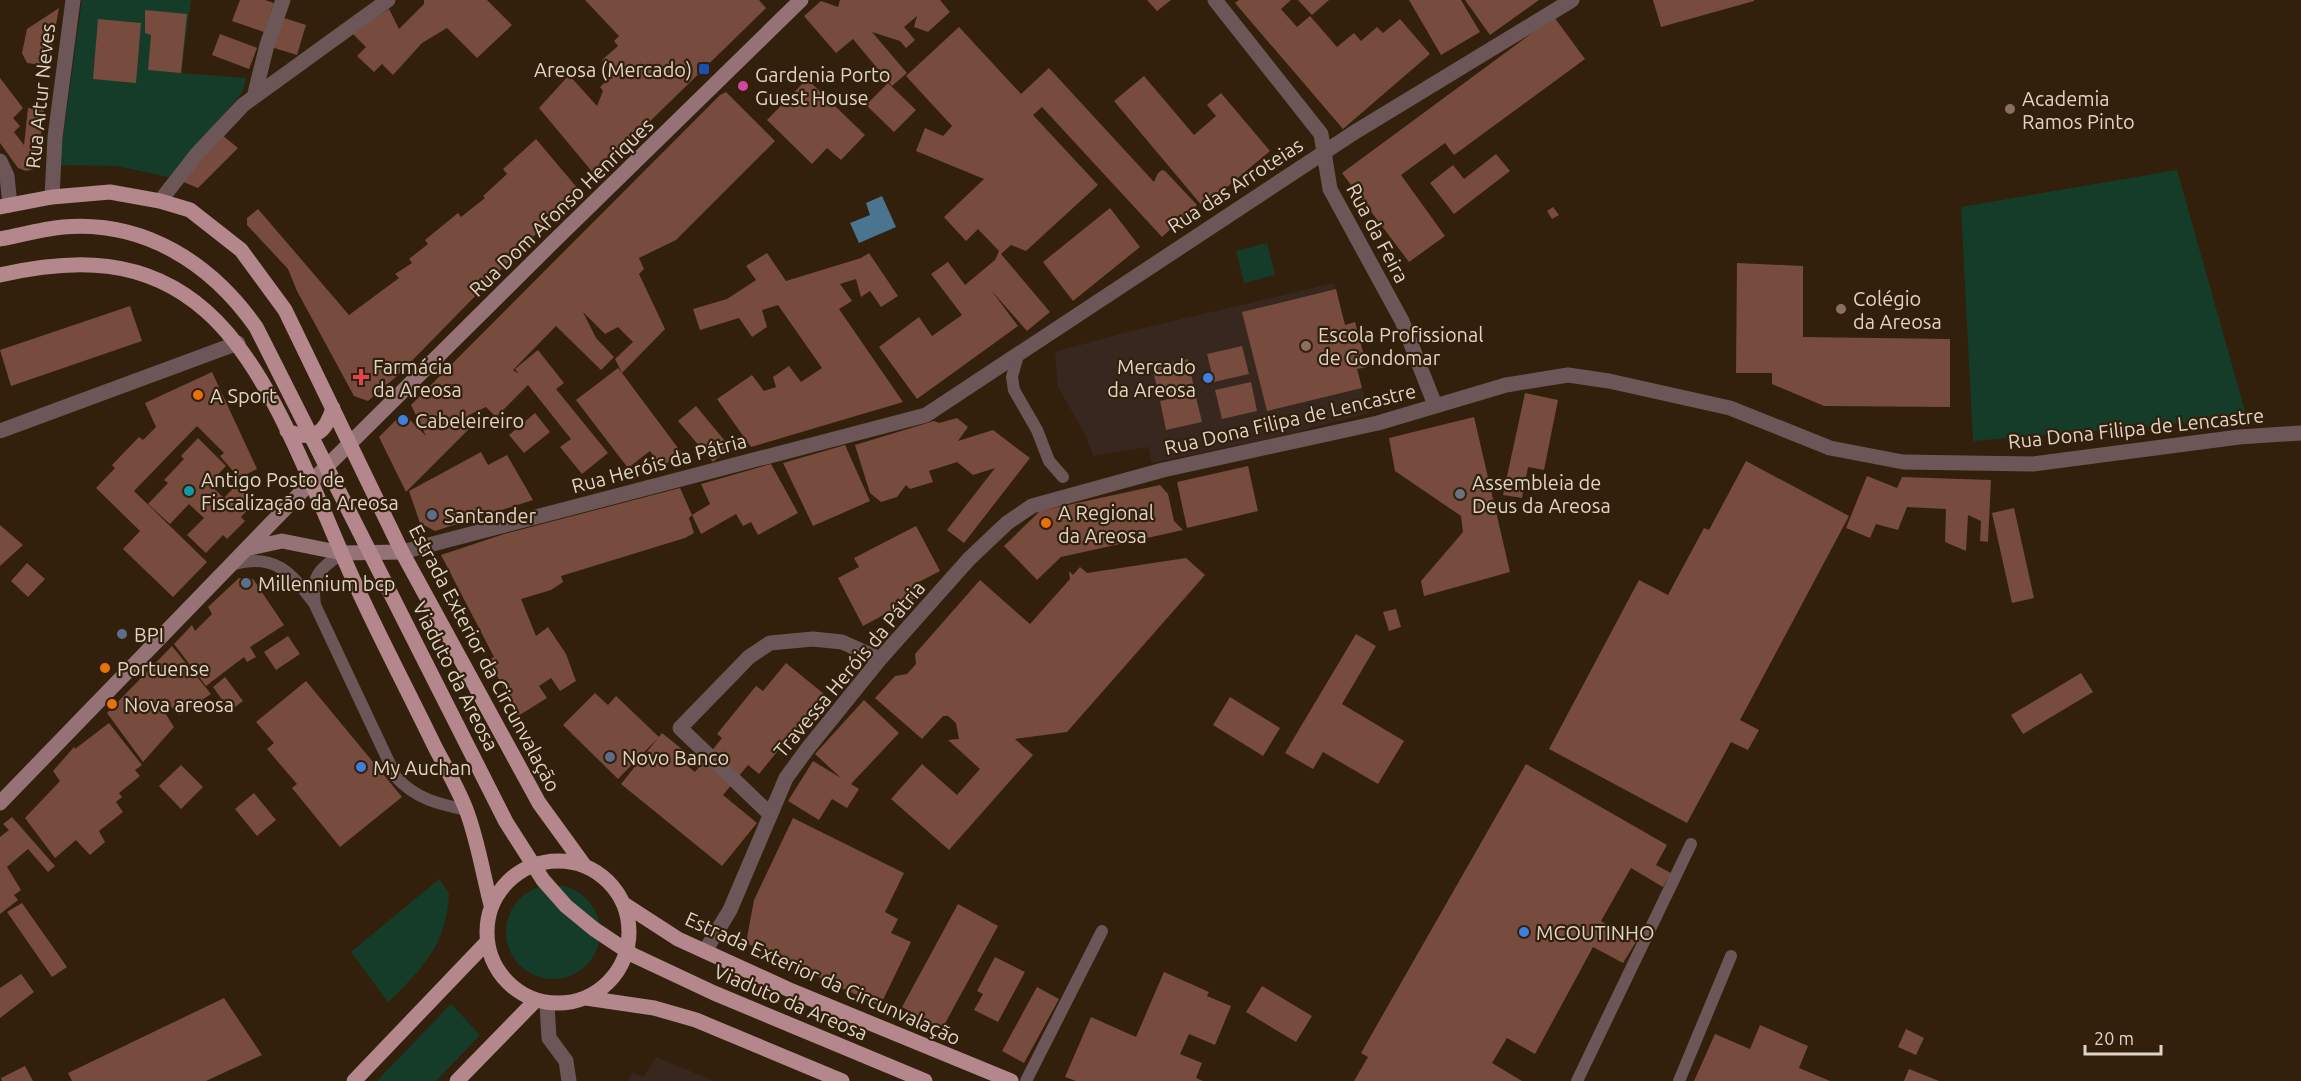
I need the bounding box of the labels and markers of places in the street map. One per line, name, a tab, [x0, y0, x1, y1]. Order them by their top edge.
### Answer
place label: Areosa (Mercado)	[534, 58, 692, 81]
marker: Areosa (Mercado)	[697, 62, 711, 76]
place label: Gardenia Porto Guest House	[755, 63, 891, 109]
marker: Gardenia Porto Guest House	[736, 79, 750, 93]
place label: Academia Ramos Pinto	[2022, 87, 2135, 133]
marker: Academia Ramos Pinto	[2003, 102, 2017, 116]
place label: Colégio da Areosa	[1853, 287, 1942, 333]
marker: Colégio da Areosa	[1834, 302, 1848, 316]
place label: Escola Profissional de Gondomar	[1318, 323, 1484, 369]
marker: Escola Profissional de Gondomar	[1299, 339, 1313, 353]
place label: Farmácia da Areosa	[373, 355, 462, 401]
place label: Mercado da Areosa	[1107, 355, 1196, 401]
marker: Farmácia da Areosa	[354, 370, 368, 384]
marker: Mercado da Areosa	[1201, 371, 1215, 385]
place label: A Sport	[210, 384, 277, 407]
marker: A Sport	[191, 388, 205, 402]
place label: Cabeleireiro	[415, 409, 524, 432]
marker: Cabeleireiro	[396, 413, 410, 427]
place label: Antigo Posto de Fiscalização da Areosa	[201, 468, 399, 514]
place label: Assembleia de Deus da Areosa	[1472, 471, 1611, 517]
marker: Antigo Posto de Fiscalização da Areosa	[182, 484, 196, 498]
marker: Assembleia de Deus da Areosa	[1453, 487, 1467, 501]
place label: A Regional da Areosa	[1058, 501, 1154, 547]
place label: Santander	[444, 504, 536, 527]
marker: Santander	[425, 508, 439, 522]
marker: A Regional da Areosa	[1039, 516, 1053, 530]
place label: Millennium bcp	[258, 572, 395, 595]
marker: Millennium bcp	[239, 576, 253, 590]
place label: BPI	[134, 623, 164, 646]
marker: BPI	[115, 627, 129, 641]
place label: Portuense	[117, 657, 209, 680]
marker: Portuense	[98, 661, 112, 675]
place label: Nova areosa	[124, 693, 234, 716]
marker: Nova areosa	[105, 697, 119, 711]
place label: Novo Banco	[622, 746, 729, 769]
marker: Novo Banco	[603, 750, 617, 764]
place label: My Auchan	[373, 756, 471, 779]
marker: My Auchan	[354, 760, 368, 774]
place label: MCOUTINHO	[1536, 921, 1655, 944]
marker: MCOUTINHO	[1517, 925, 1531, 939]

